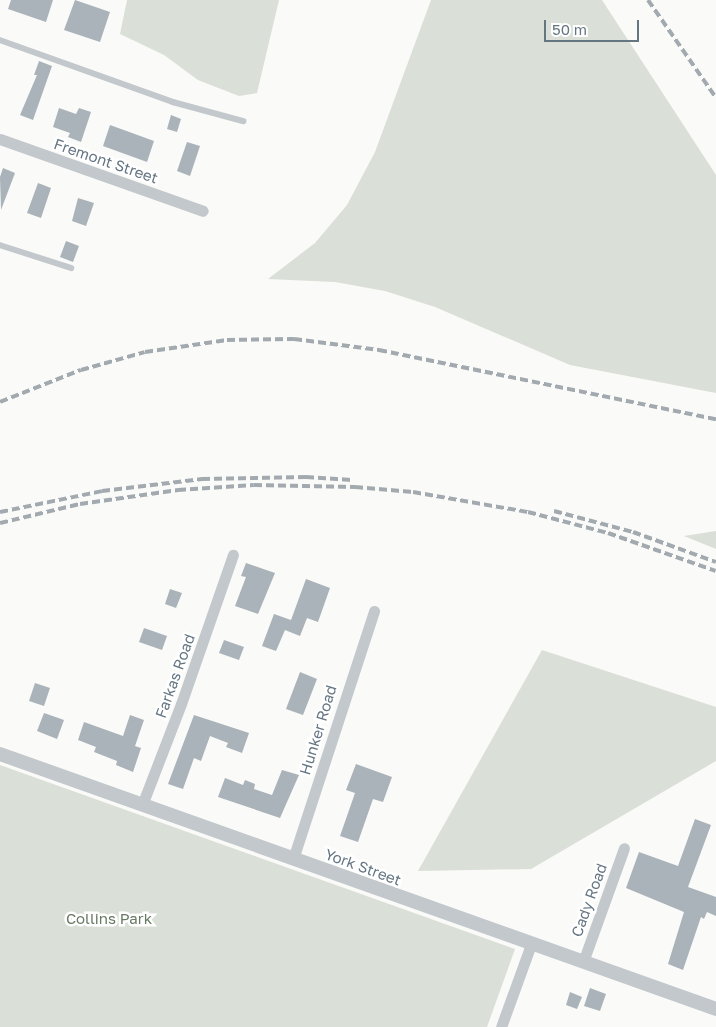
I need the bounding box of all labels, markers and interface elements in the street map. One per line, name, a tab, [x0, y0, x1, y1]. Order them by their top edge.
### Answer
scale bar	[546, 10, 641, 42]
text: 50 m	[552, 20, 587, 38]
street label: Fremont Street	[52, 135, 160, 187]
street label: Farkas Road	[151, 631, 199, 721]
street label: Hunker Road	[296, 683, 340, 777]
street label: York Street	[322, 845, 404, 889]
street label: Cady Road	[567, 861, 611, 939]
park label: Collins Park	[66, 910, 152, 928]

